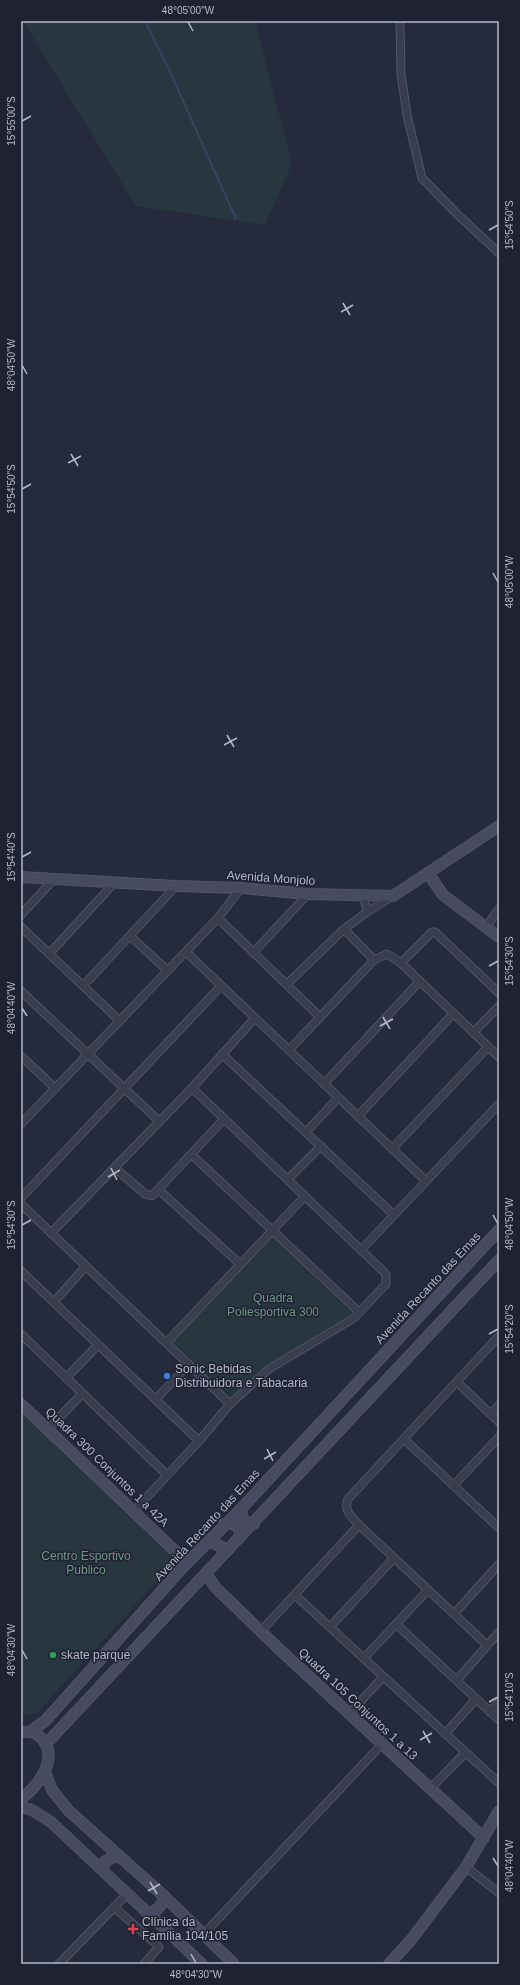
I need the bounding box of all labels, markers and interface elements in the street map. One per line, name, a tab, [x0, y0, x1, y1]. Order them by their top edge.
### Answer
text: 48°05'00"W	[162, 5, 215, 16]
text: 15°55'00"S	[6, 96, 17, 146]
text: 15°54'50"S	[504, 200, 515, 250]
text: 48°04'50"W	[6, 338, 17, 391]
text: 15°54'50"S	[6, 464, 17, 514]
text: 48°05'00"W	[504, 555, 515, 608]
text: 15°54'40"S	[6, 832, 17, 882]
street label: Avenida Monjolo	[226, 868, 316, 888]
text: 15°54'30"S	[504, 936, 515, 986]
text: 48°04'40"W	[6, 981, 17, 1034]
text: 48°04'50"W	[504, 1197, 515, 1250]
text: 15°54'30"S	[6, 1200, 17, 1250]
street label: Avenida Recanto das Emas	[372, 1229, 484, 1347]
park label: Quadra Poliesportiva 300	[227, 1291, 319, 1319]
text: 15°54'20"S	[504, 1304, 515, 1354]
place label: Sonic Bebidas Distribuidora e Tabacaria	[175, 1362, 308, 1390]
marker: Sonic Bebidas Distribuidora e Tabacaria	[162, 1371, 172, 1381]
street label: Quadra 300 Conjuntos 1 a 42A	[43, 1404, 171, 1530]
street label: Avenida Recanto das Emas	[151, 1466, 263, 1584]
park label: Centro Esportivo Publico	[41, 1549, 131, 1577]
text: 48°04'30"W	[6, 1623, 17, 1676]
street label: Quadra 105 Conjuntos 1 a 13	[296, 1645, 421, 1763]
place label: skate parque	[61, 1648, 131, 1662]
marker: skate parque	[48, 1650, 58, 1660]
text: 15°54'10"S	[504, 1672, 515, 1722]
text: 48°04'40"W	[504, 1839, 515, 1892]
place label: Clínica da Família 104/105	[142, 1915, 228, 1943]
marker: Clínica da Família 104/105	[127, 1923, 139, 1935]
text: 48°04'30"W	[170, 1969, 223, 1980]

